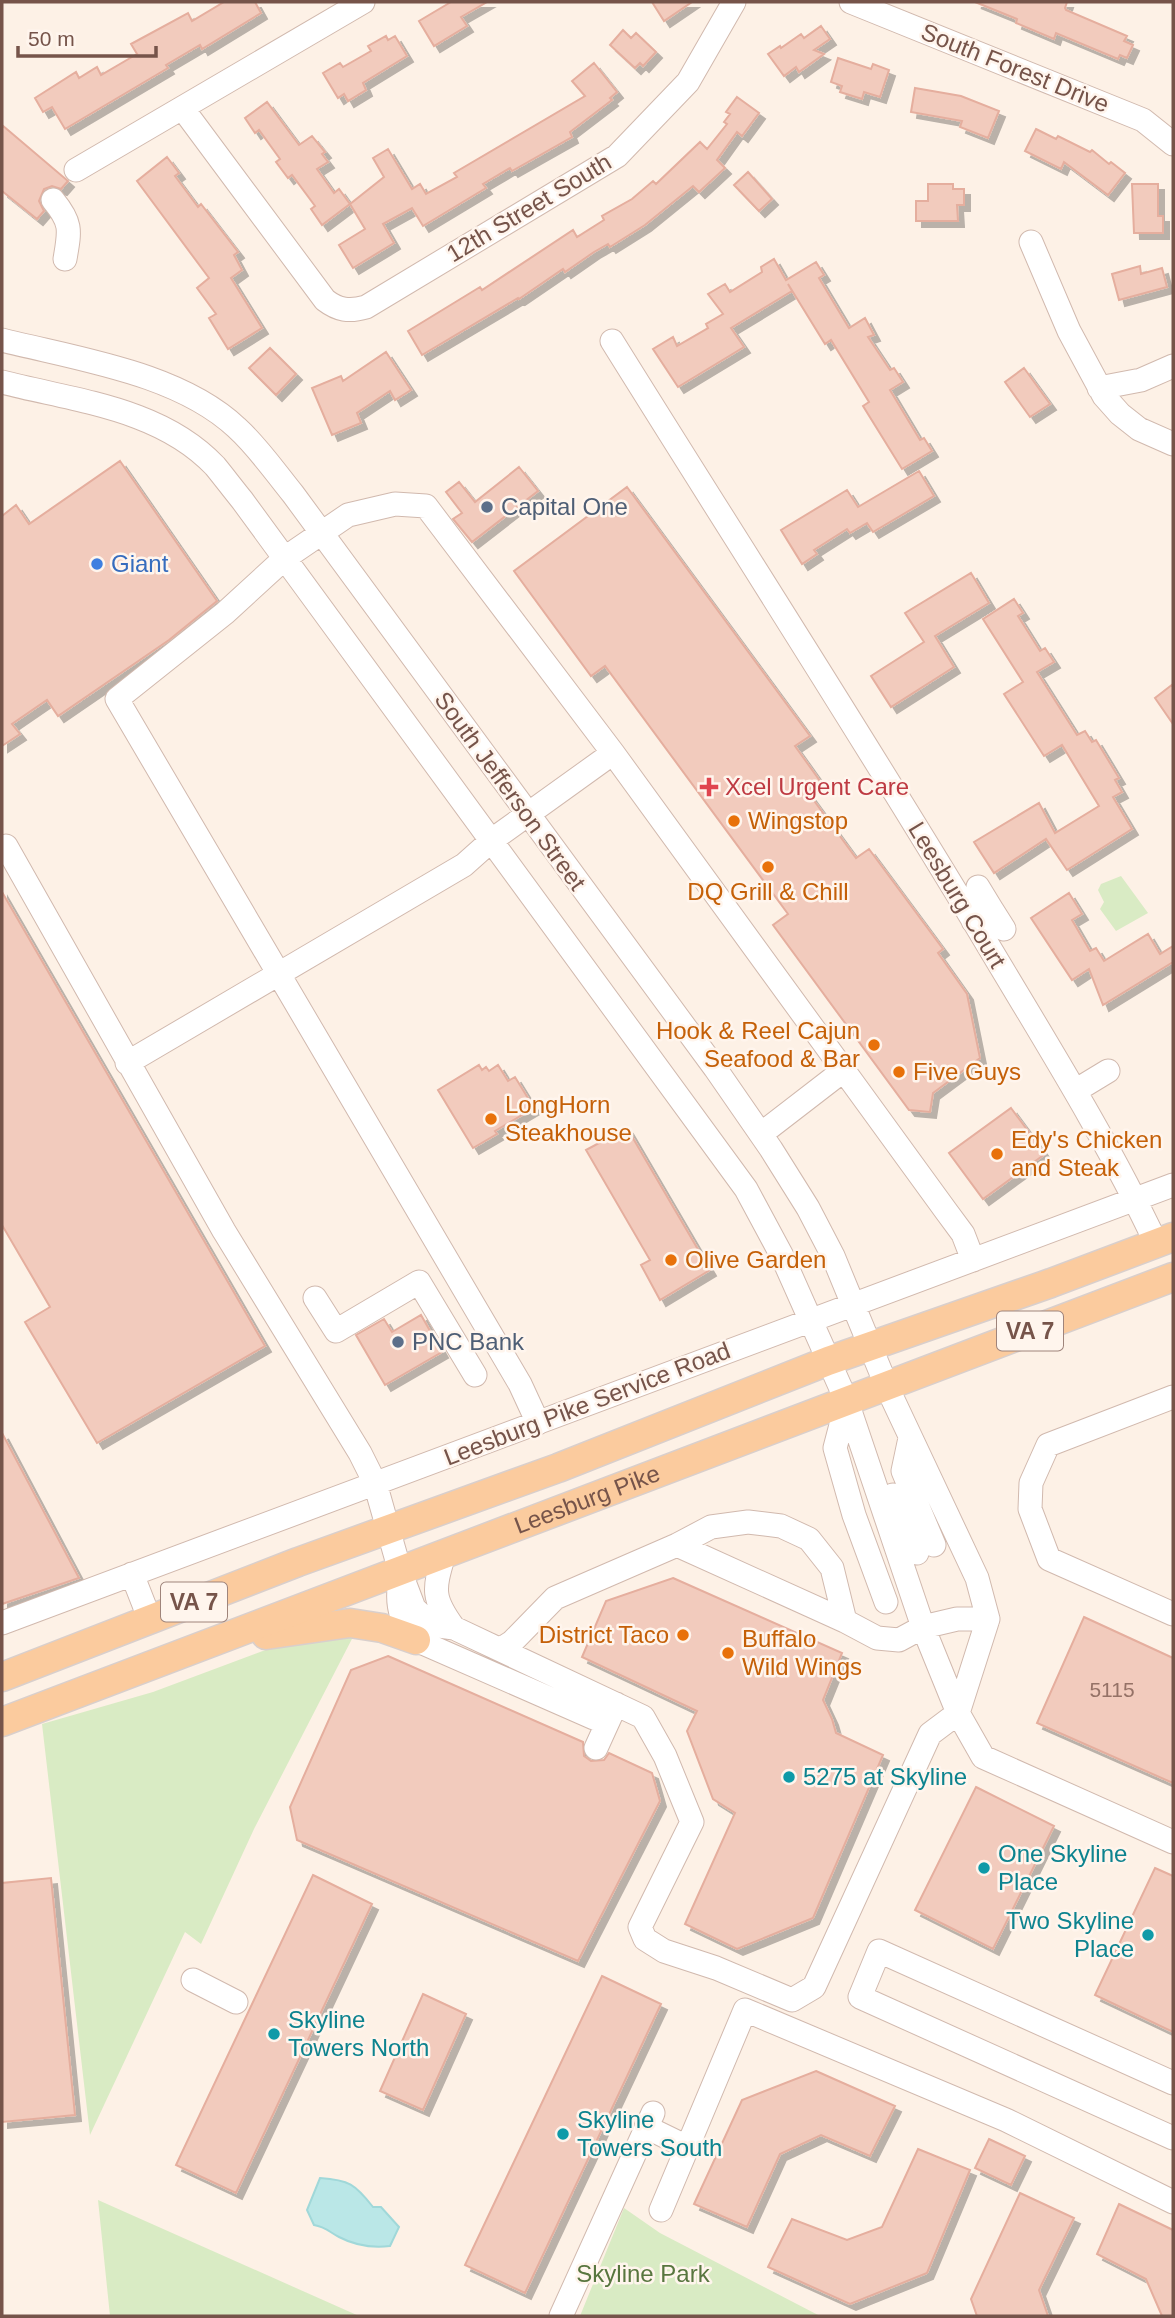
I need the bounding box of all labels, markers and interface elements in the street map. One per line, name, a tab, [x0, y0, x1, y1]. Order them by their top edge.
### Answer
scale bar	[18, 14, 156, 58]
street label: South Forest Drive	[917, 18, 1113, 118]
text: 50 m	[28, 27, 75, 50]
street label: 12th Street South	[442, 148, 616, 267]
place label: Capital One	[501, 493, 628, 520]
marker: Capital One	[479, 499, 495, 515]
place label: Giant	[111, 550, 169, 577]
marker: Giant	[89, 556, 105, 572]
street label: South Jefferson Street	[429, 686, 592, 895]
place label: Xcel Urgent Care	[725, 773, 909, 800]
marker: Xcel Urgent Care	[699, 777, 719, 797]
place label: Wingstop	[748, 807, 848, 834]
marker: Wingstop	[726, 813, 742, 829]
street label: Leesburg Court	[903, 817, 1012, 973]
marker: DQ Grill & Chill	[760, 859, 776, 875]
place label: DQ Grill & Chill	[687, 878, 849, 905]
place label: Hook & Reel Cajun Seafood & Bar	[656, 1017, 860, 1072]
marker: Hook & Reel Cajun Seafood & Bar	[866, 1037, 882, 1053]
place label: Five Guys	[913, 1058, 1021, 1085]
marker: Five Guys	[891, 1064, 907, 1080]
place label: LongHorn Steakhouse	[505, 1091, 632, 1146]
marker: LongHorn Steakhouse	[483, 1111, 499, 1127]
place label: Edy's Chicken and Steak	[1011, 1126, 1162, 1181]
marker: Edy's Chicken and Steak	[989, 1146, 1005, 1162]
place label: Olive Garden	[685, 1246, 826, 1273]
marker: Olive Garden	[663, 1252, 679, 1268]
road number: VA 7	[997, 1312, 1063, 1350]
place label: PNC Bank	[412, 1328, 525, 1355]
marker: PNC Bank	[390, 1334, 406, 1350]
street label: Leesburg Pike Service Road	[440, 1336, 734, 1471]
street label: Leesburg Pike	[510, 1459, 664, 1539]
road number: VA 7	[161, 1582, 227, 1622]
place label: District Taco	[539, 1621, 669, 1648]
place label: Buffalo Wild Wings	[742, 1625, 862, 1680]
marker: District Taco	[675, 1627, 691, 1643]
marker: Buffalo Wild Wings	[720, 1645, 736, 1661]
house number: 5115	[1089, 1678, 1135, 1701]
place label: 5275 at Skyline	[803, 1763, 967, 1790]
marker: 5275 at Skyline	[781, 1769, 797, 1785]
place label: One Skyline Place	[998, 1840, 1127, 1895]
marker: One Skyline Place	[976, 1860, 992, 1876]
place label: Two Skyline Place	[1006, 1907, 1134, 1962]
marker: Two Skyline Place	[1140, 1927, 1156, 1943]
place label: Skyline Towers North	[288, 2006, 429, 2061]
marker: Skyline Towers North	[266, 2026, 282, 2042]
place label: Skyline Towers South	[577, 2106, 722, 2161]
marker: Skyline Towers South	[555, 2126, 571, 2142]
park label: Skyline Park	[576, 2260, 711, 2287]

